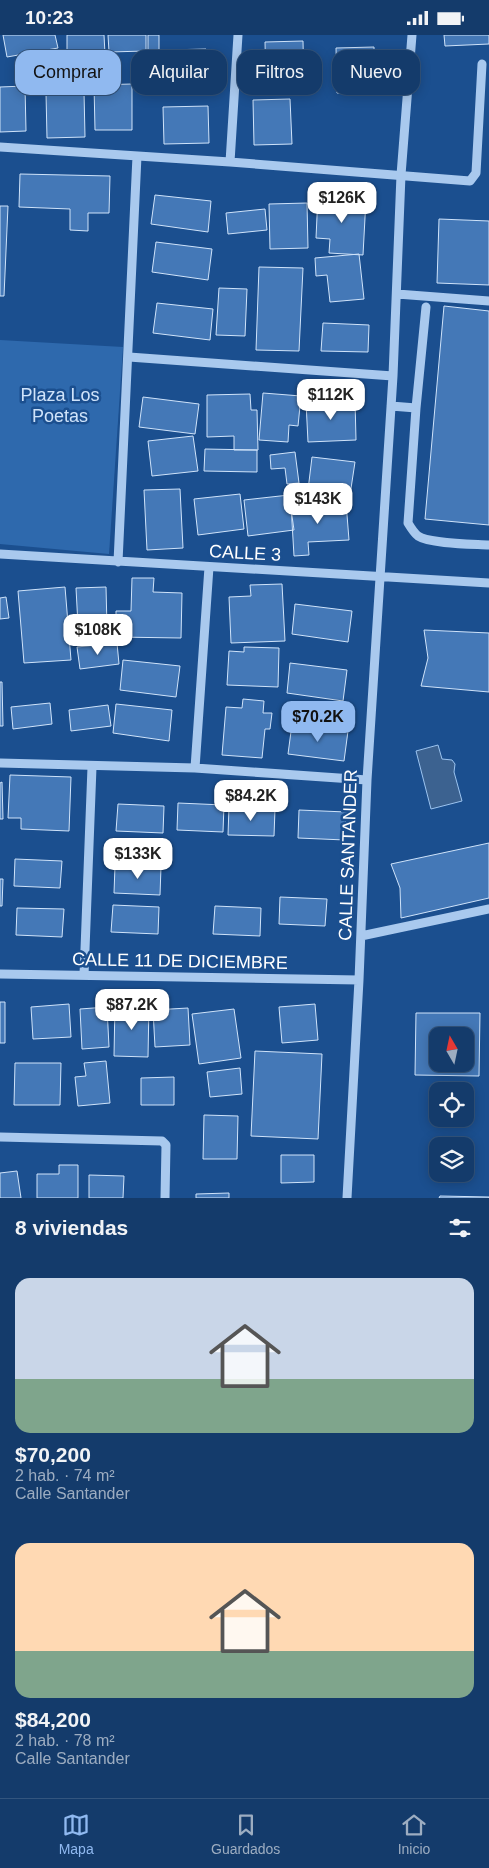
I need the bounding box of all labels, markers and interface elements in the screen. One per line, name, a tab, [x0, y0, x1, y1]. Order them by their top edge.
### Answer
text: 10:23	[25, 7, 74, 28]
chip: Comprar	[15, 50, 121, 95]
chip: Alquilar	[131, 50, 227, 95]
chip: Filtros	[237, 50, 322, 95]
chip: Nuevo	[332, 50, 420, 95]
pin: $126K	[307, 181, 377, 224]
text: $126K	[318, 189, 366, 206]
pin: $112K	[296, 379, 366, 421]
park label: Plaza Los Poetas	[20, 385, 100, 426]
text: $112K	[308, 386, 354, 403]
pin: $143K	[283, 483, 353, 525]
text: $143K	[294, 490, 342, 507]
street label: CALLE 3	[209, 541, 281, 565]
pin: $108K	[63, 613, 133, 656]
text: $108K	[74, 621, 122, 638]
pin: $70.2K	[277, 701, 359, 743]
text: $70.2K	[292, 708, 344, 725]
street label: CALLE SANTANDER	[335, 769, 361, 941]
pin: $84.2K	[210, 779, 292, 822]
text: $84.2K	[225, 787, 277, 804]
pin: $133K	[103, 837, 173, 880]
text: $133K	[114, 845, 162, 862]
street label: CALLE 11 DE DICIEMBRE	[72, 949, 288, 973]
pin: $87.2K	[91, 989, 173, 1031]
text: $87.2K	[106, 996, 158, 1013]
north arrow	[429, 1027, 474, 1073]
map controls	[429, 1027, 474, 1182]
button: locate	[429, 1082, 474, 1127]
button: layers	[429, 1137, 474, 1182]
icon: filters	[446, 1214, 474, 1242]
text: 8 viviendas	[15, 1216, 128, 1239]
icon: home	[200, 1311, 290, 1401]
text: $70,200	[15, 1443, 91, 1466]
text: 2 hab. · 74 m²	[15, 1467, 115, 1484]
text: Calle Santander	[15, 1485, 130, 1502]
icon: home	[200, 1576, 290, 1666]
text: $84,200	[15, 1708, 91, 1731]
text: 2 hab. · 78 m²	[15, 1732, 115, 1749]
text: Calle Santander	[15, 1750, 130, 1767]
tab: Mapa	[59, 1811, 94, 1857]
tab: Guardados	[211, 1811, 280, 1857]
tab: Inicio	[398, 1811, 430, 1857]

